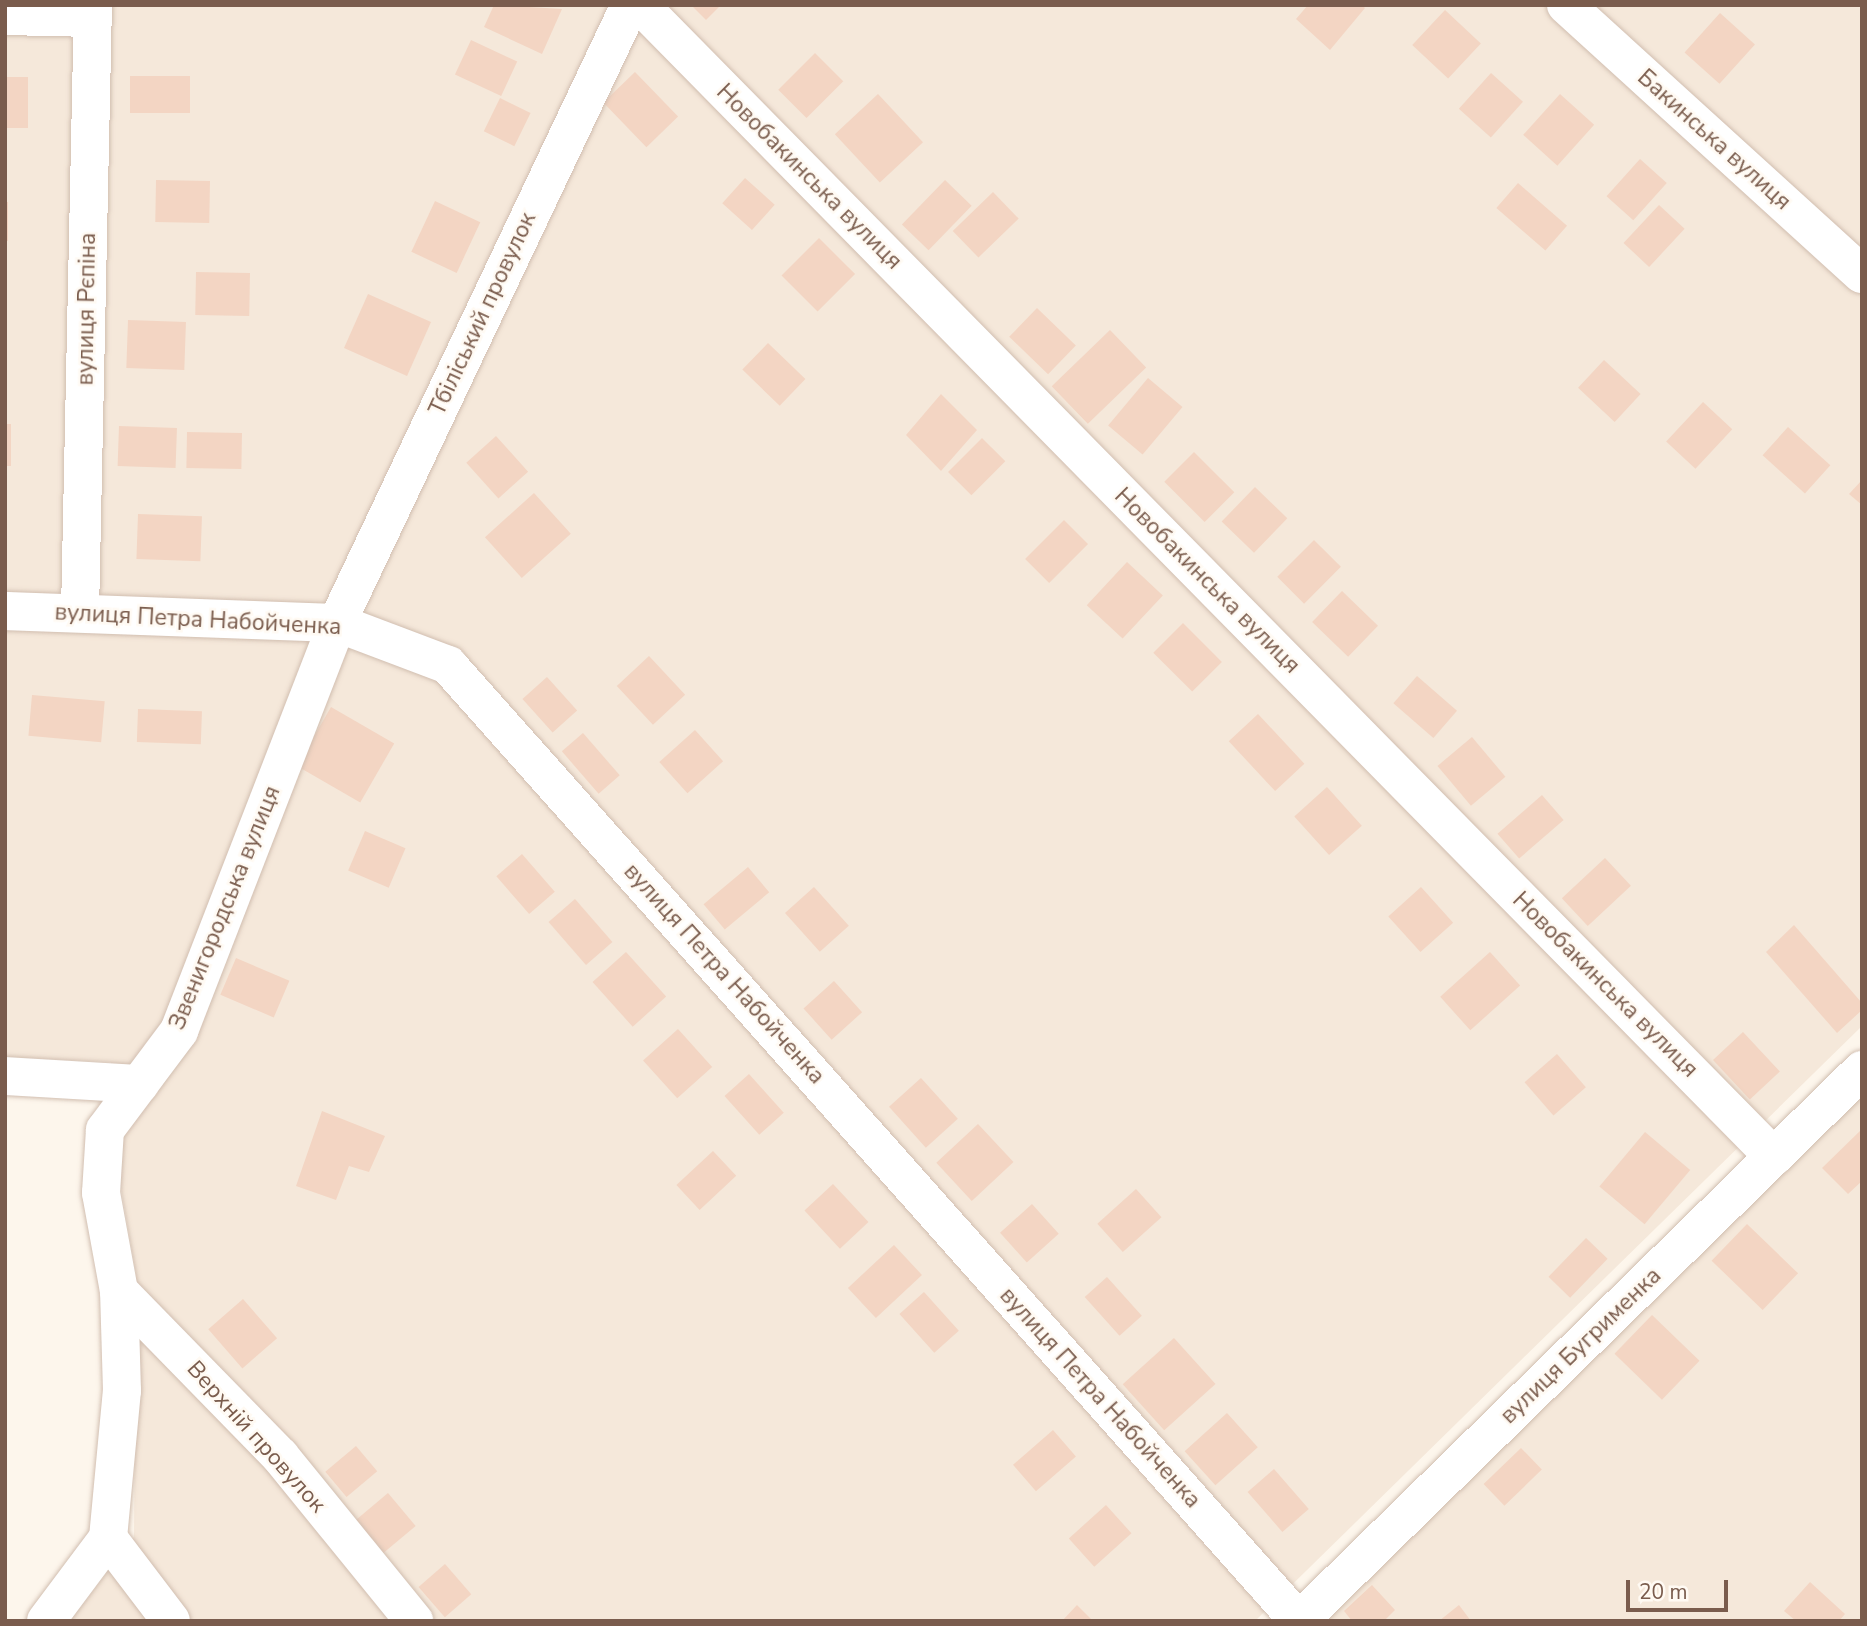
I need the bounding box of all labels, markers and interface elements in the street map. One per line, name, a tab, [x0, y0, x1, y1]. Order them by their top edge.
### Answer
street label: Бакинська вулиця	[1632, 64, 1796, 216]
street label: Новобакинська вулиця	[711, 79, 907, 275]
street label: Тбіліський провулок	[424, 208, 542, 420]
street label: вулиця Рєпіна	[72, 232, 102, 386]
street label: Новобакинська вулиця	[1109, 483, 1305, 679]
street label: вулиця Петра Набойченка	[54, 599, 342, 641]
street label: Звенигородська вулиця	[163, 782, 287, 1034]
street label: вулиця Петра Набойченка	[618, 858, 830, 1090]
street label: Новобакинська вулиця	[1507, 887, 1703, 1083]
street label: вулиця Бугрименка	[1495, 1262, 1667, 1430]
street label: вулиця Петра Набойченка	[994, 1282, 1206, 1514]
street label: Верхній провулок	[181, 1355, 331, 1519]
scale bar	[1629, 1566, 1730, 1610]
text: 20 m	[1639, 1578, 1688, 1606]

